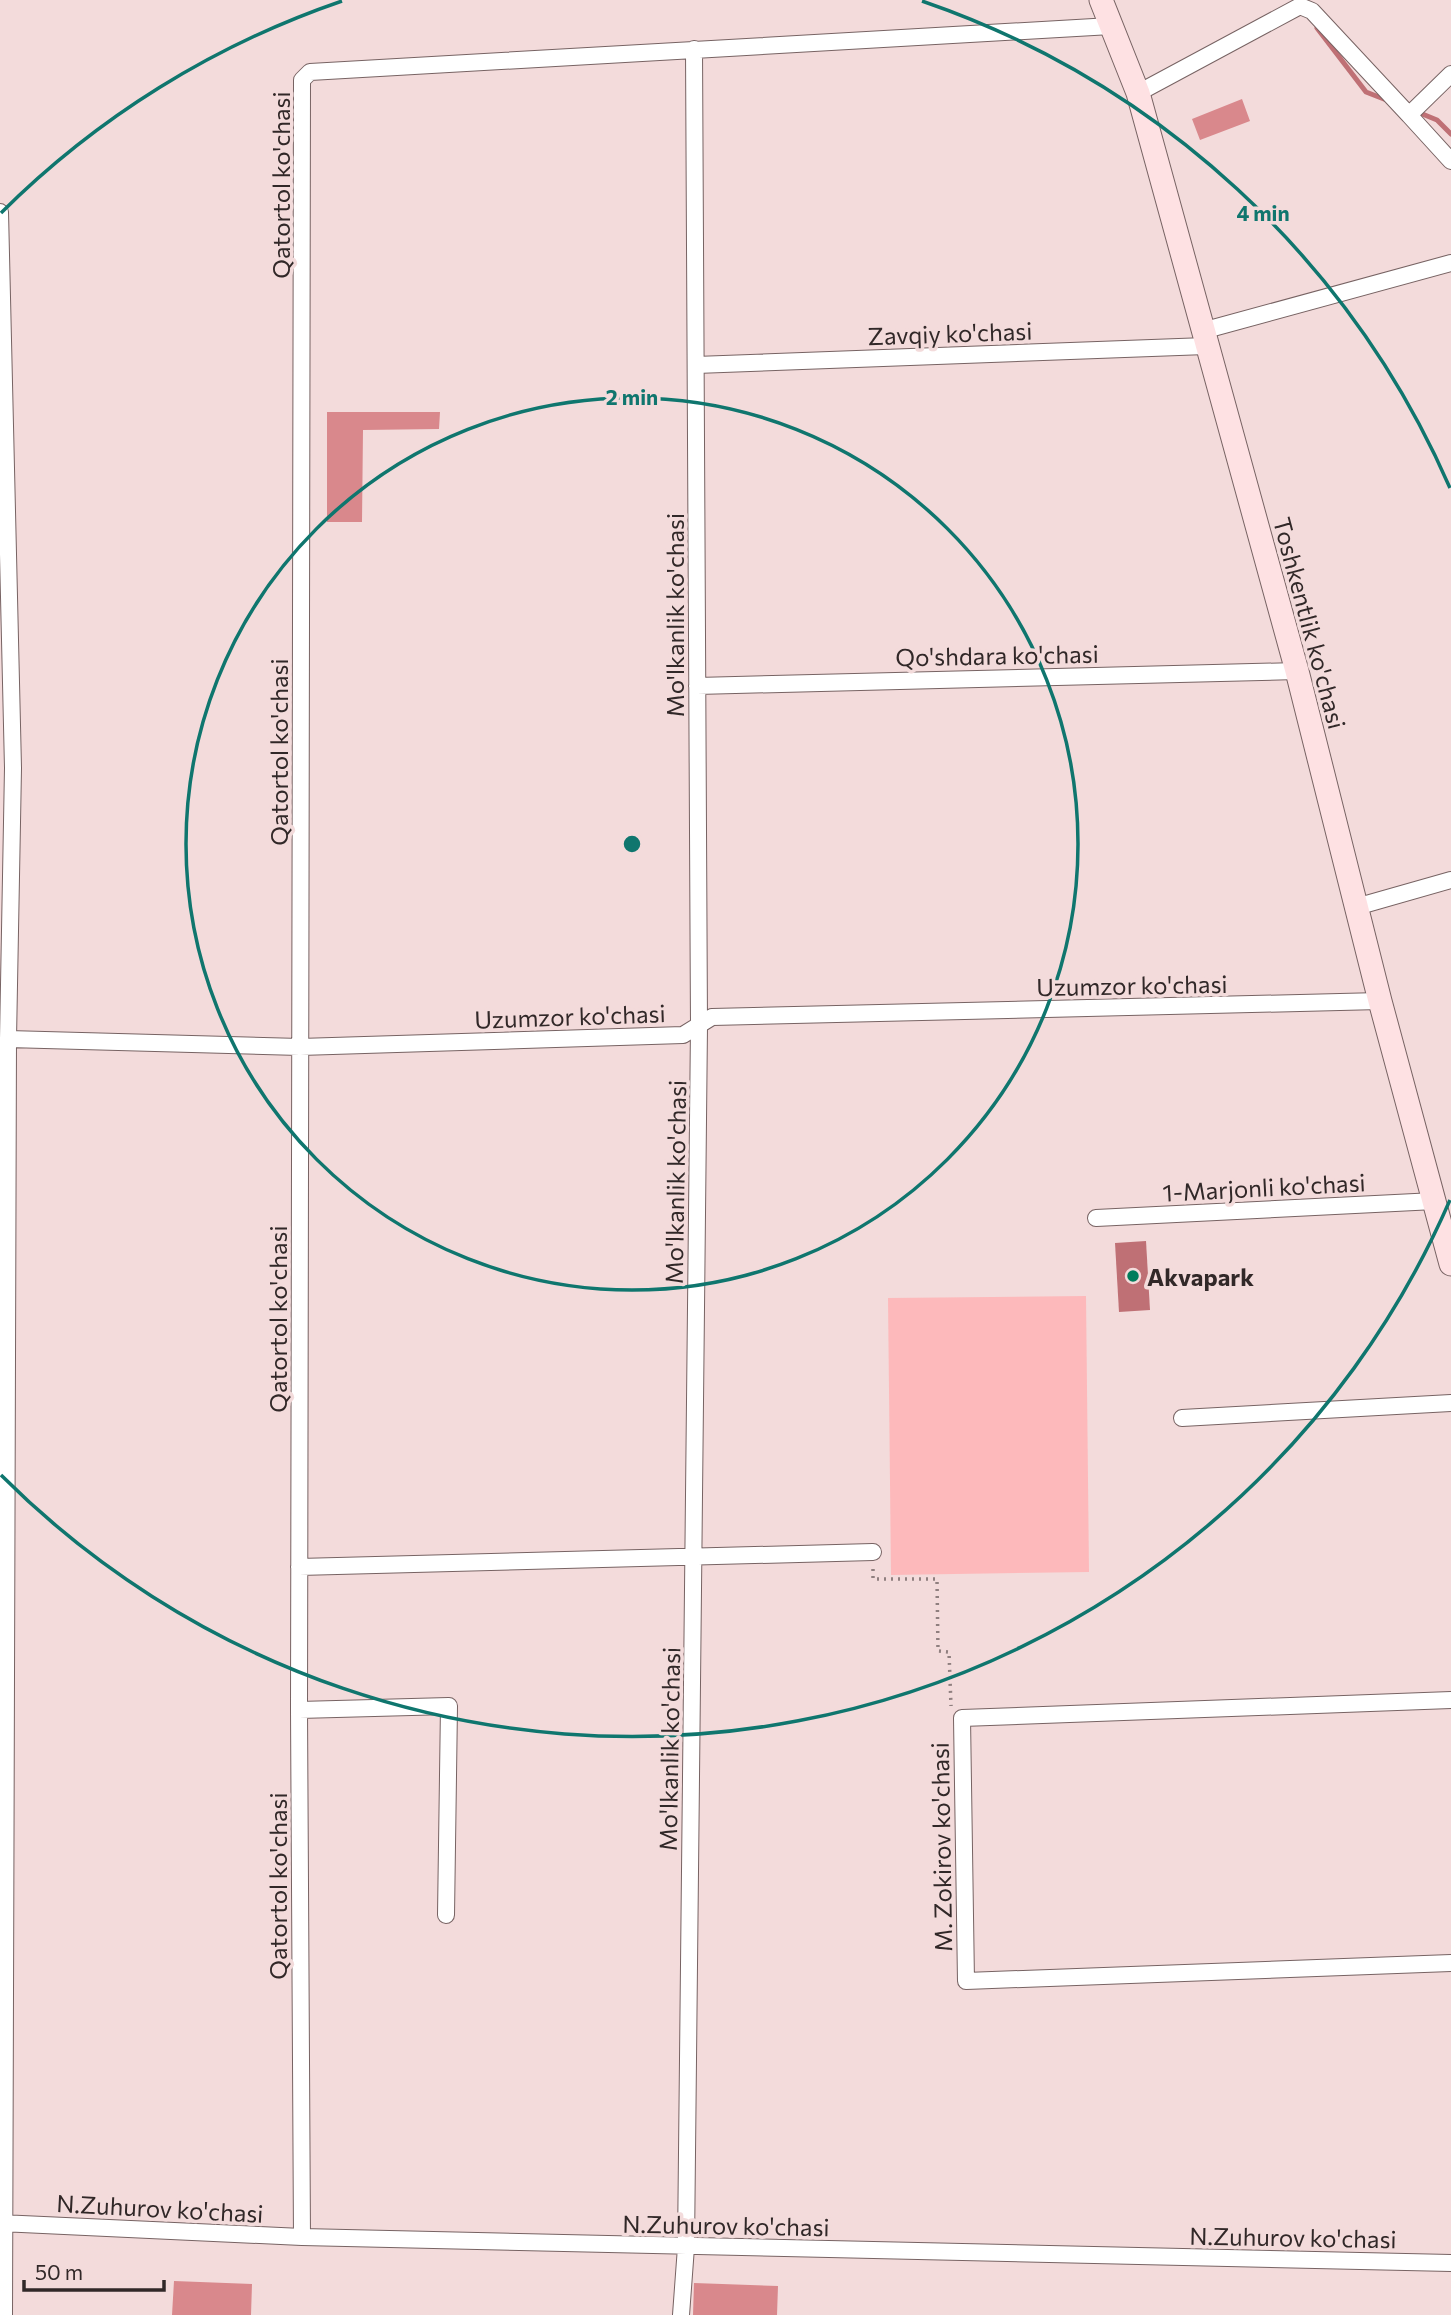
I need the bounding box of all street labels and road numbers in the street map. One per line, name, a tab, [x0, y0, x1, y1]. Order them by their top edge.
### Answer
street label: Qatortol ko'chasi	[266, 91, 295, 279]
street label: Zavqiy ko'chasi	[867, 316, 1033, 350]
street label: Mo'lkanlik ko'chasi	[660, 513, 689, 717]
street label: Toshkentlik ko'chasi	[1268, 514, 1352, 732]
street label: Qo'shdara ko'chasi	[895, 639, 1099, 671]
street label: Qatortol ko'chasi	[264, 658, 293, 846]
street label: Uzumzor ko'chasi	[1036, 969, 1228, 1001]
street label: Uzumzor ko'chasi	[474, 998, 666, 1034]
street label: Mo'lkanlik ko'chasi	[659, 1080, 691, 1284]
street label: 1-Marjonli ko'chasi	[1162, 1167, 1366, 1207]
street label: Qatortol ko'chasi	[263, 1225, 292, 1413]
street label: Mo'lkanlik ko'chasi	[653, 1647, 685, 1851]
street label: M. Zokirov ko'chasi	[925, 1742, 957, 1952]
street label: Qatortol ko'chasi	[263, 1792, 292, 1980]
street label: N.Zuhurov ko'chasi	[56, 2188, 264, 2228]
street label: N.Zuhurov ko'chasi	[622, 2209, 830, 2241]
street label: N.Zuhurov ko'chasi	[1189, 2221, 1397, 2253]

